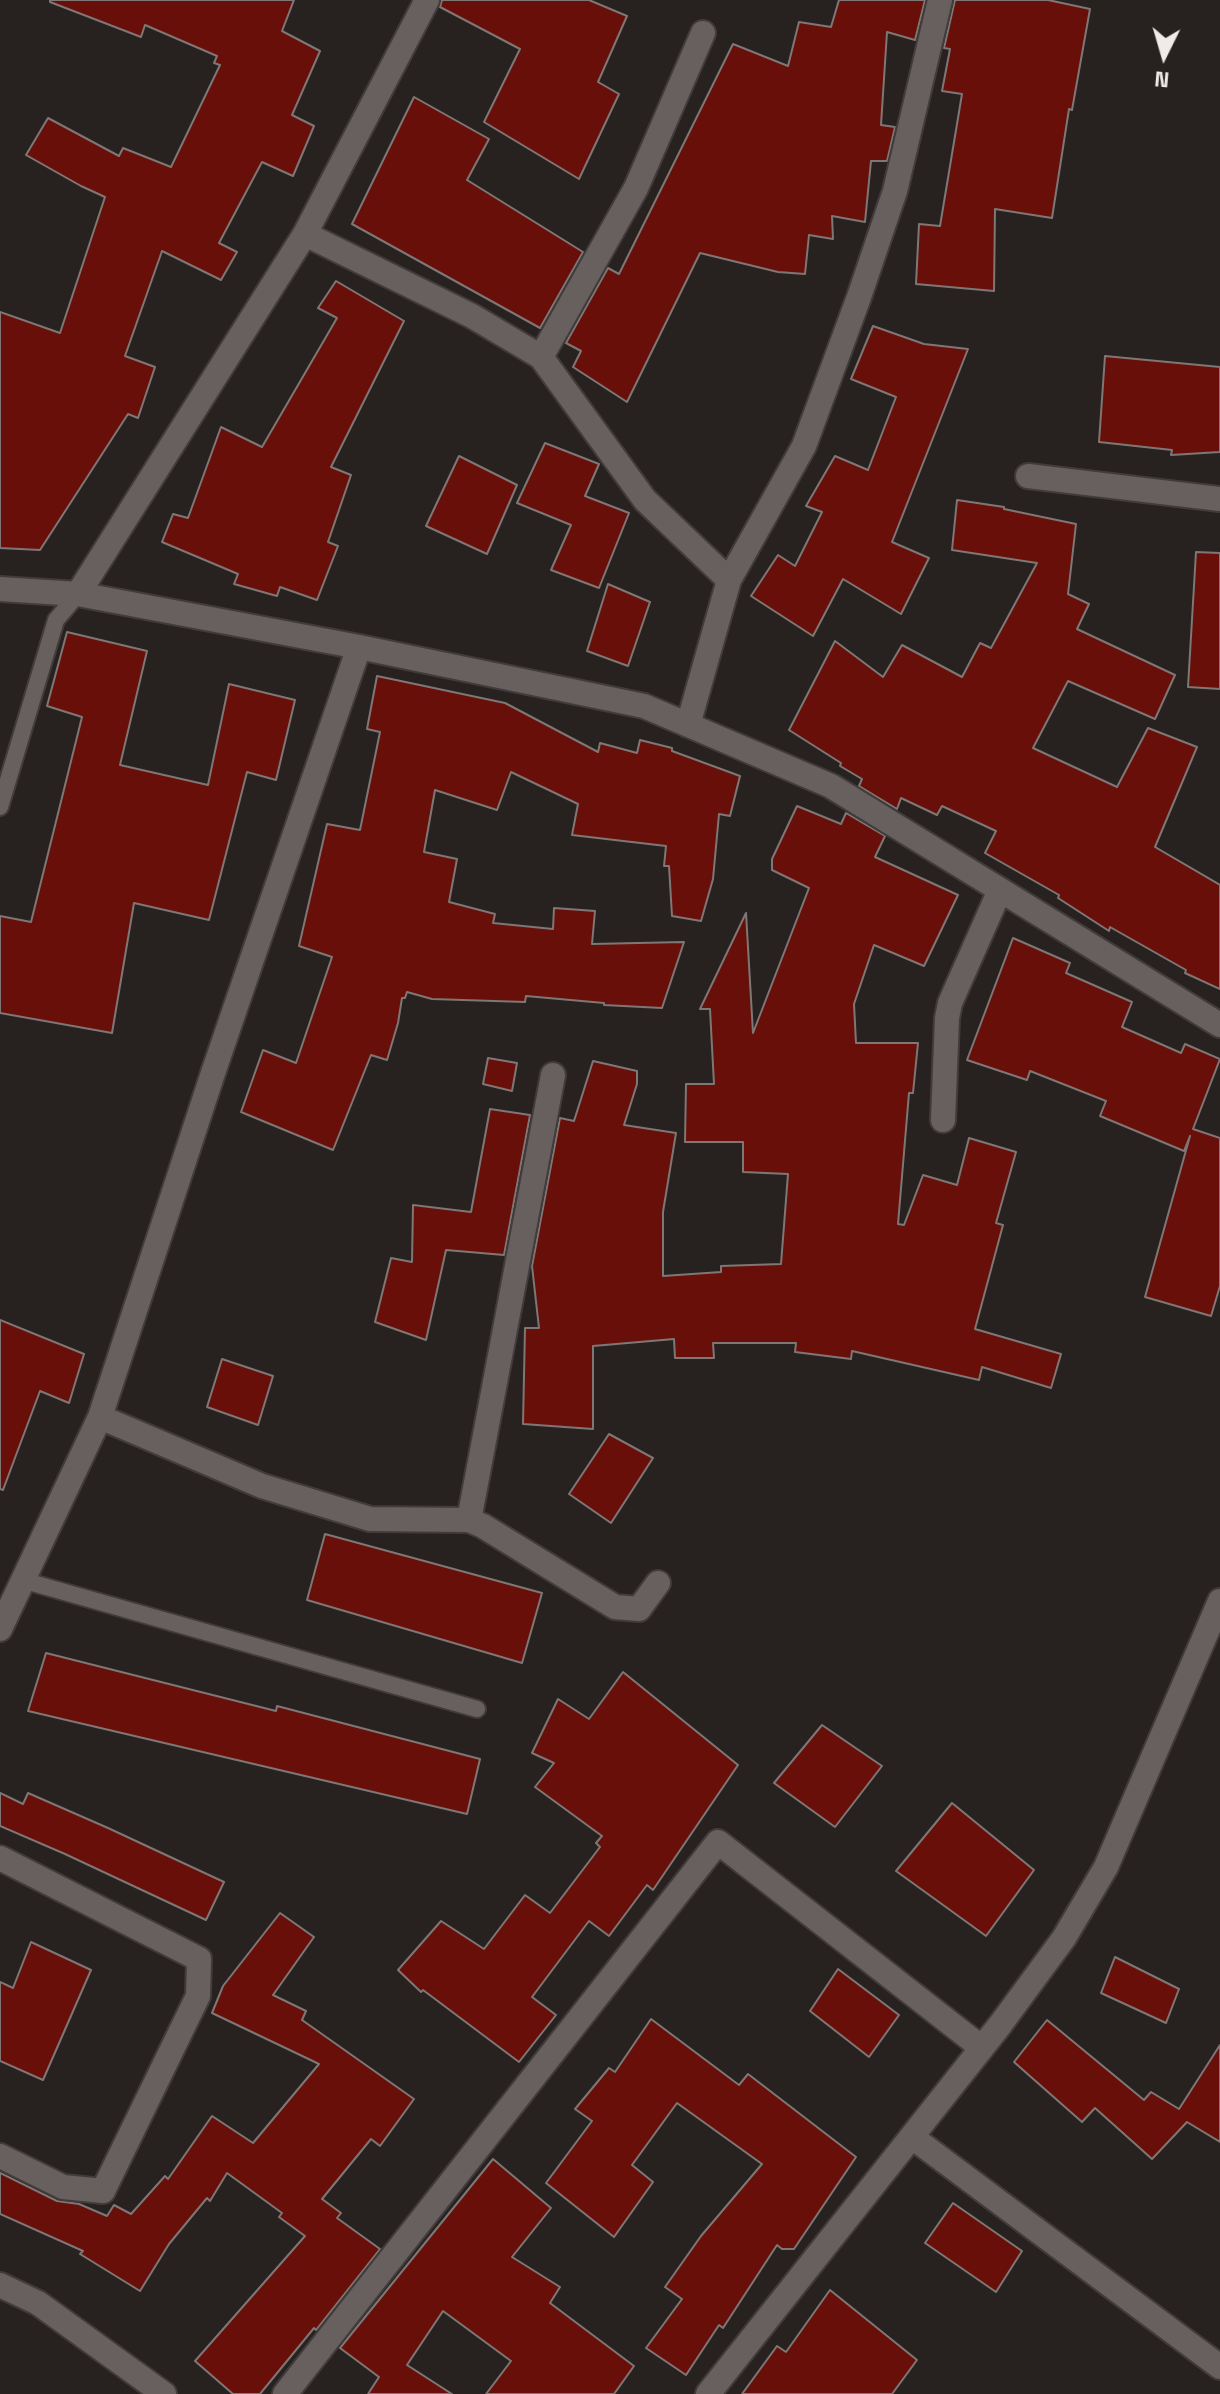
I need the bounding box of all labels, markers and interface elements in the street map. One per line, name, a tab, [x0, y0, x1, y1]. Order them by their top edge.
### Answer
north arrow	[1124, 16, 1204, 96]
text: N	[1153, 65, 1170, 94]

